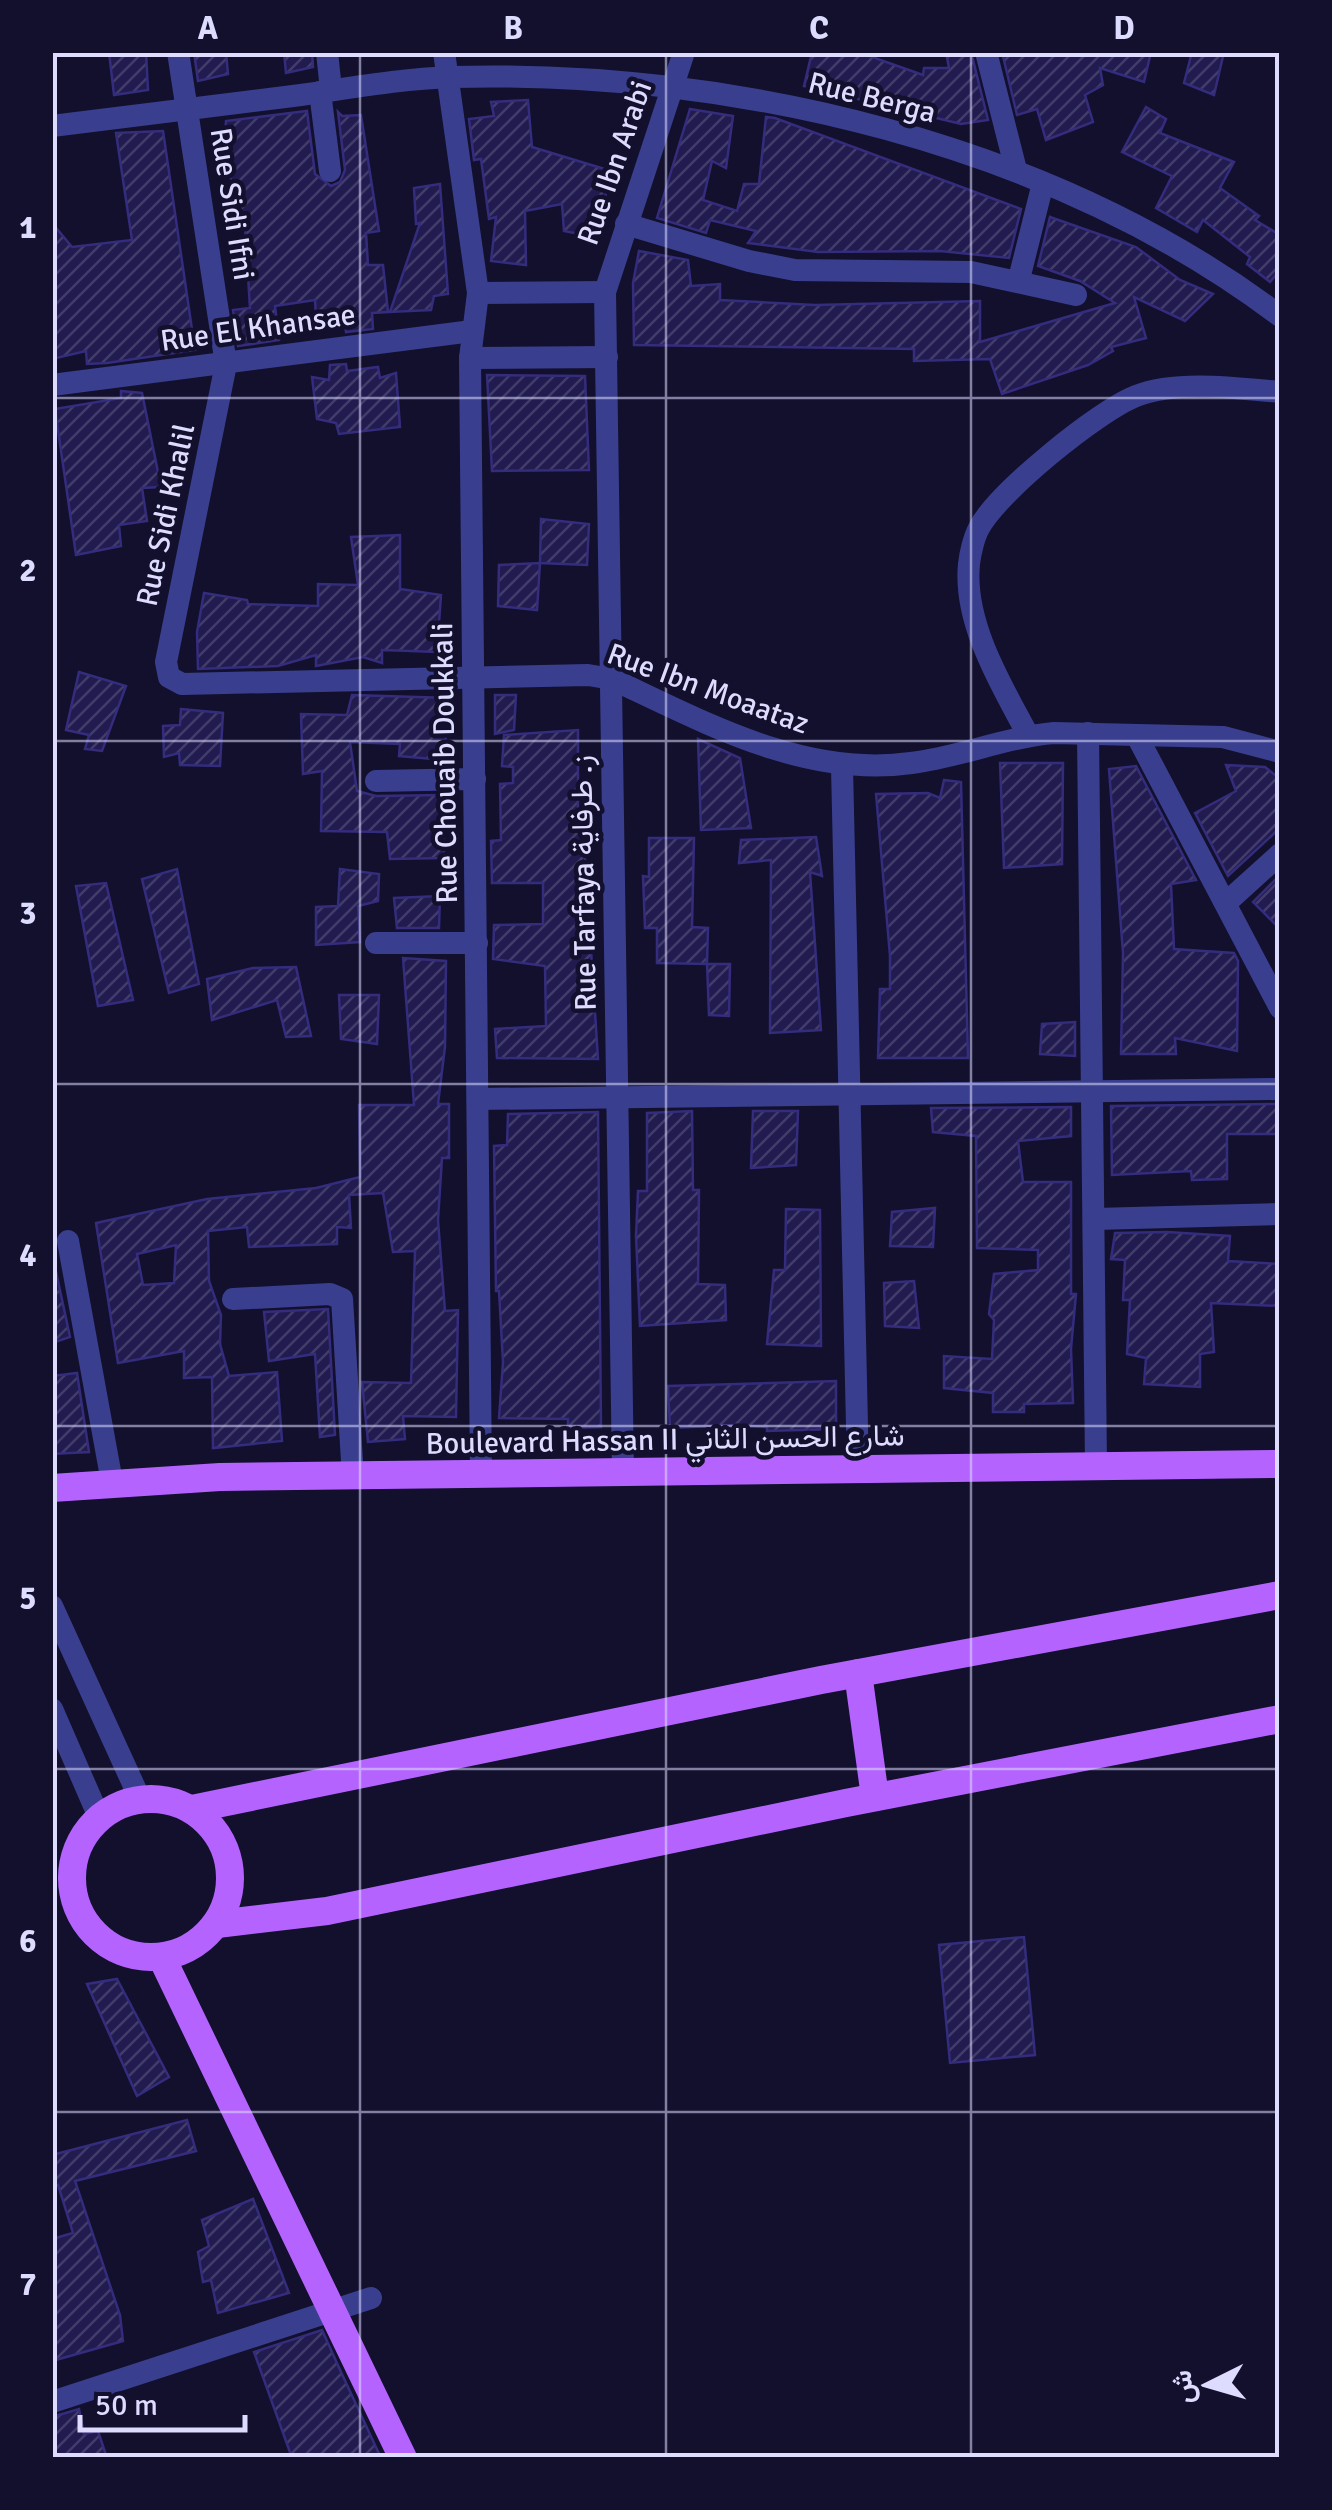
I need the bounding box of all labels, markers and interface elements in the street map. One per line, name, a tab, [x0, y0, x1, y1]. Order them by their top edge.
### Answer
text: A	[198, 9, 219, 48]
text: B	[503, 9, 523, 48]
text: C	[809, 9, 829, 48]
text: D	[1113, 9, 1135, 48]
street label: Rue Berga	[804, 64, 940, 132]
street label: Rue Ibn Arabi	[570, 76, 660, 250]
street label: Rue Sidi Ifni	[202, 125, 262, 283]
text: 1	[19, 208, 37, 247]
street label: Rue El Khansae	[158, 296, 358, 360]
street label: Rue Sidi Khalil	[129, 420, 203, 610]
text: 2	[19, 551, 37, 590]
street label: Rue Chouaib Doukkali	[424, 622, 466, 904]
street label: Rue Ibn Moaataz	[602, 635, 814, 743]
street label: Rue Tarfaya ز. طرفاية	[563, 755, 605, 1011]
text: 3	[19, 894, 37, 933]
text: 4	[19, 1236, 37, 1275]
street label: Boulevard Hassan II شارع الحسن الثاني	[425, 1417, 905, 1468]
text: 5	[19, 1579, 37, 1618]
text: 6	[19, 1922, 37, 1961]
text: 7	[19, 2265, 37, 2304]
north arrow	[1157, 2335, 1257, 2435]
text: ش	[1165, 2369, 1201, 2405]
scale bar	[80, 2370, 245, 2432]
text: 50 m	[95, 2387, 158, 2424]

